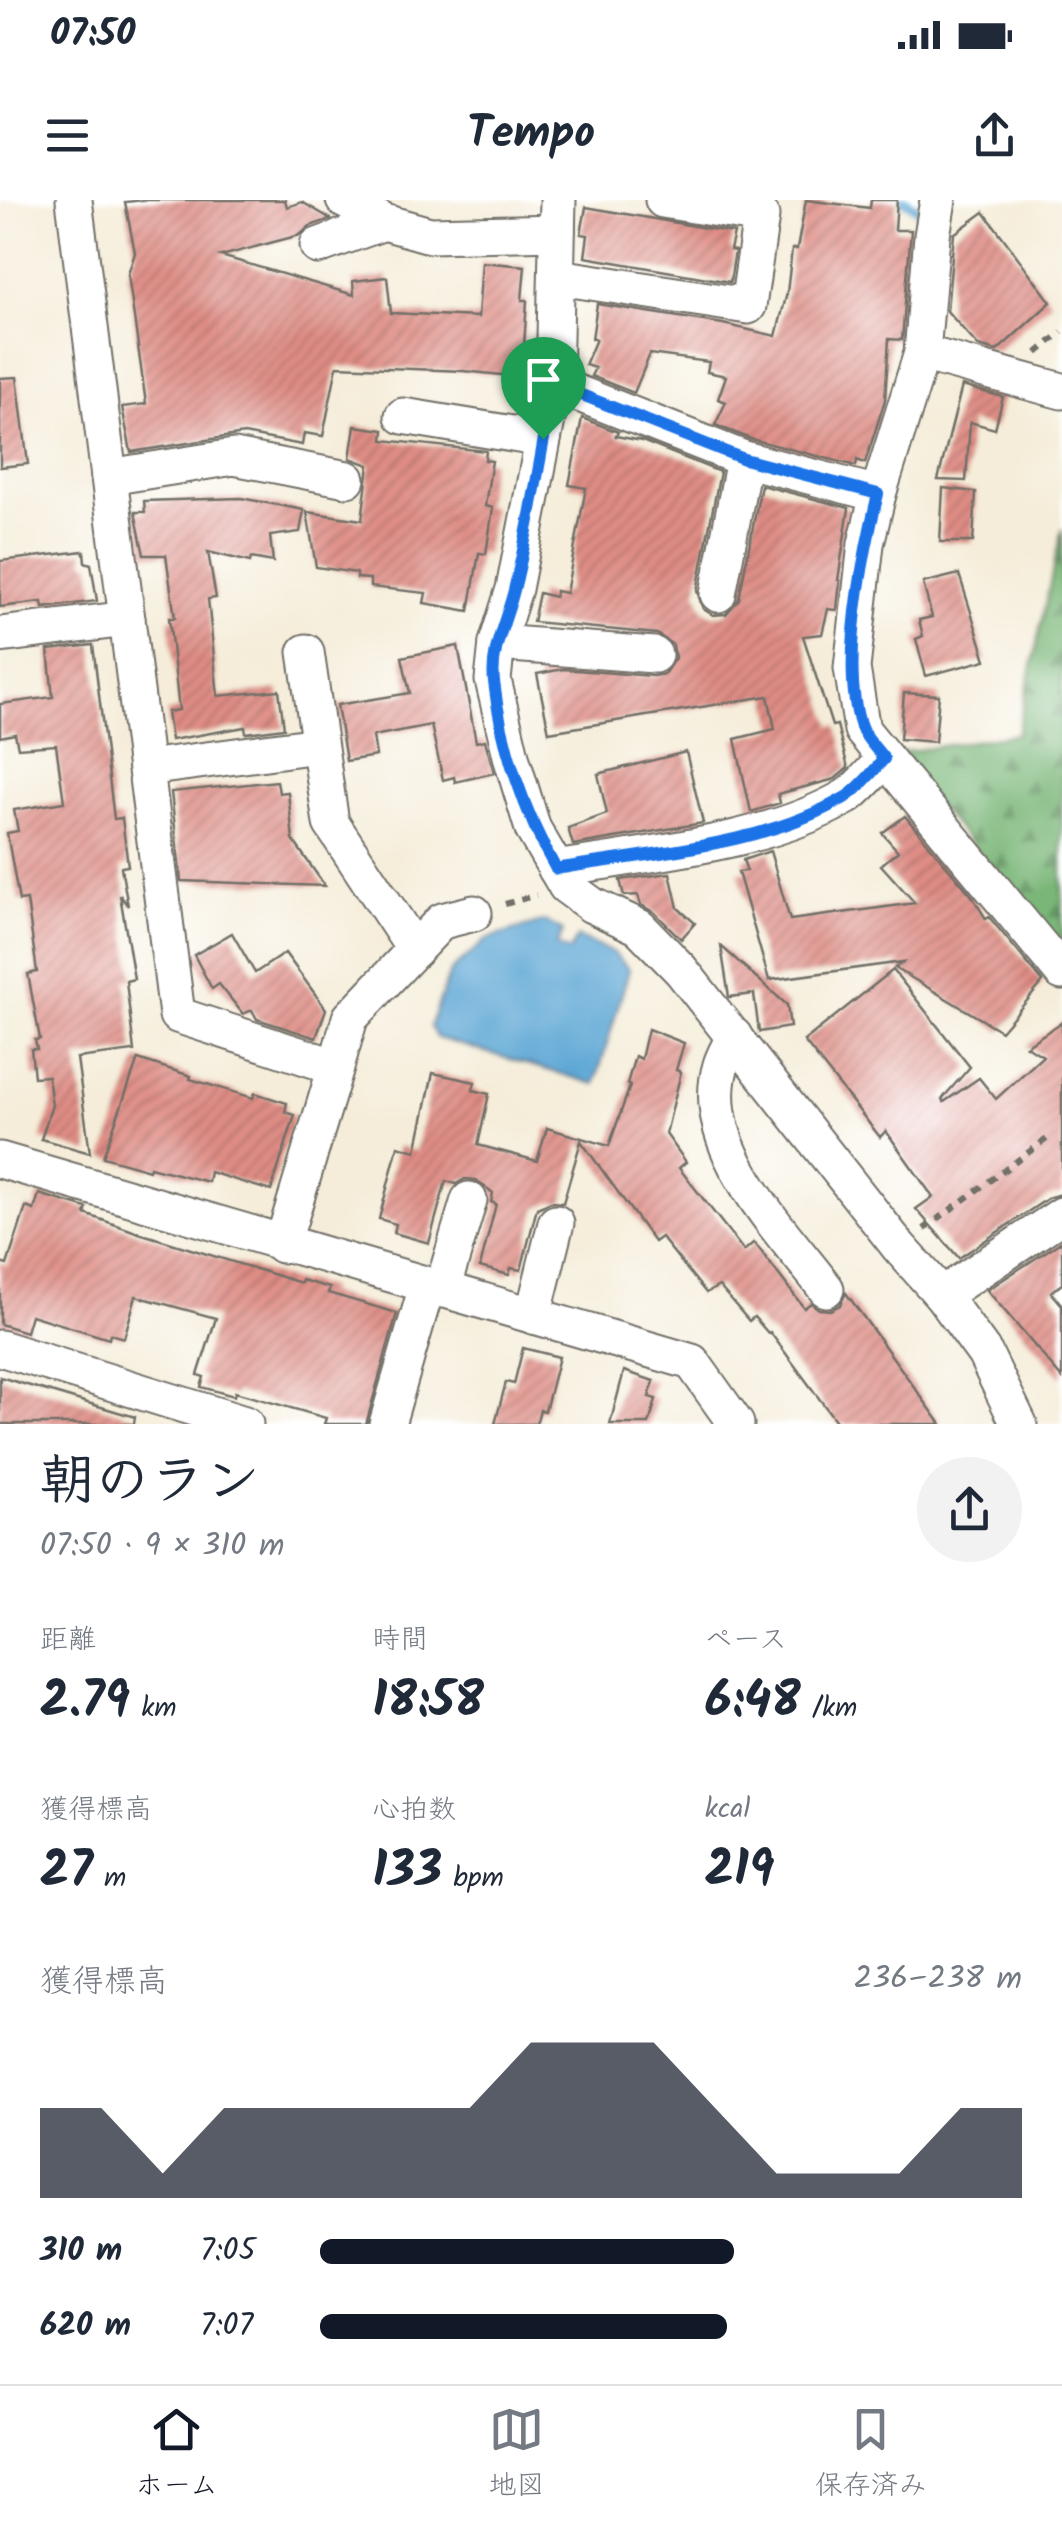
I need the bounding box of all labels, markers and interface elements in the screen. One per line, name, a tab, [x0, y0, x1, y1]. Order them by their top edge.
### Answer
text: 07:50	[50, 5, 136, 65]
text: Tempo	[467, 99, 595, 171]
icon: menu	[40, 108, 95, 163]
icon: share	[967, 108, 1022, 163]
pin	[501, 337, 586, 440]
icon: arrive	[516, 352, 571, 407]
text: 朝のラン	[40, 1440, 260, 1527]
button: share	[917, 1457, 1022, 1562]
text: 07:50 · 9 × 310 m	[40, 1521, 285, 1572]
text: 距離	[40, 1618, 96, 1663]
text: 時間	[372, 1618, 428, 1663]
text: ペース	[705, 1618, 787, 1663]
text: 2.79	[40, 1663, 130, 1743]
text: 18:58	[372, 1663, 484, 1743]
text: 6:48	[705, 1663, 801, 1743]
text: km	[130, 1686, 177, 1731]
text: /km	[801, 1686, 857, 1731]
text: kcal	[705, 1787, 750, 1832]
text: 獲得標高	[40, 1788, 152, 1833]
text: 心拍数	[372, 1788, 456, 1833]
text: 219	[705, 1832, 774, 1912]
text: 27	[40, 1833, 93, 1913]
text: 133	[372, 1833, 442, 1913]
text: m	[93, 1856, 126, 1901]
text: bpm	[442, 1856, 504, 1901]
text: 236–238 m	[853, 1954, 1022, 2005]
text: 獲得標高	[40, 1957, 168, 2008]
text: 310 m	[40, 2226, 122, 2277]
text: 7:05	[200, 2226, 256, 2277]
text: 620 m	[40, 2301, 131, 2352]
text: 7:07	[200, 2301, 253, 2352]
tab: ホーム	[135, 2402, 218, 2509]
tab: 地図	[488, 2402, 544, 2509]
tab: 保存済み	[815, 2402, 927, 2509]

